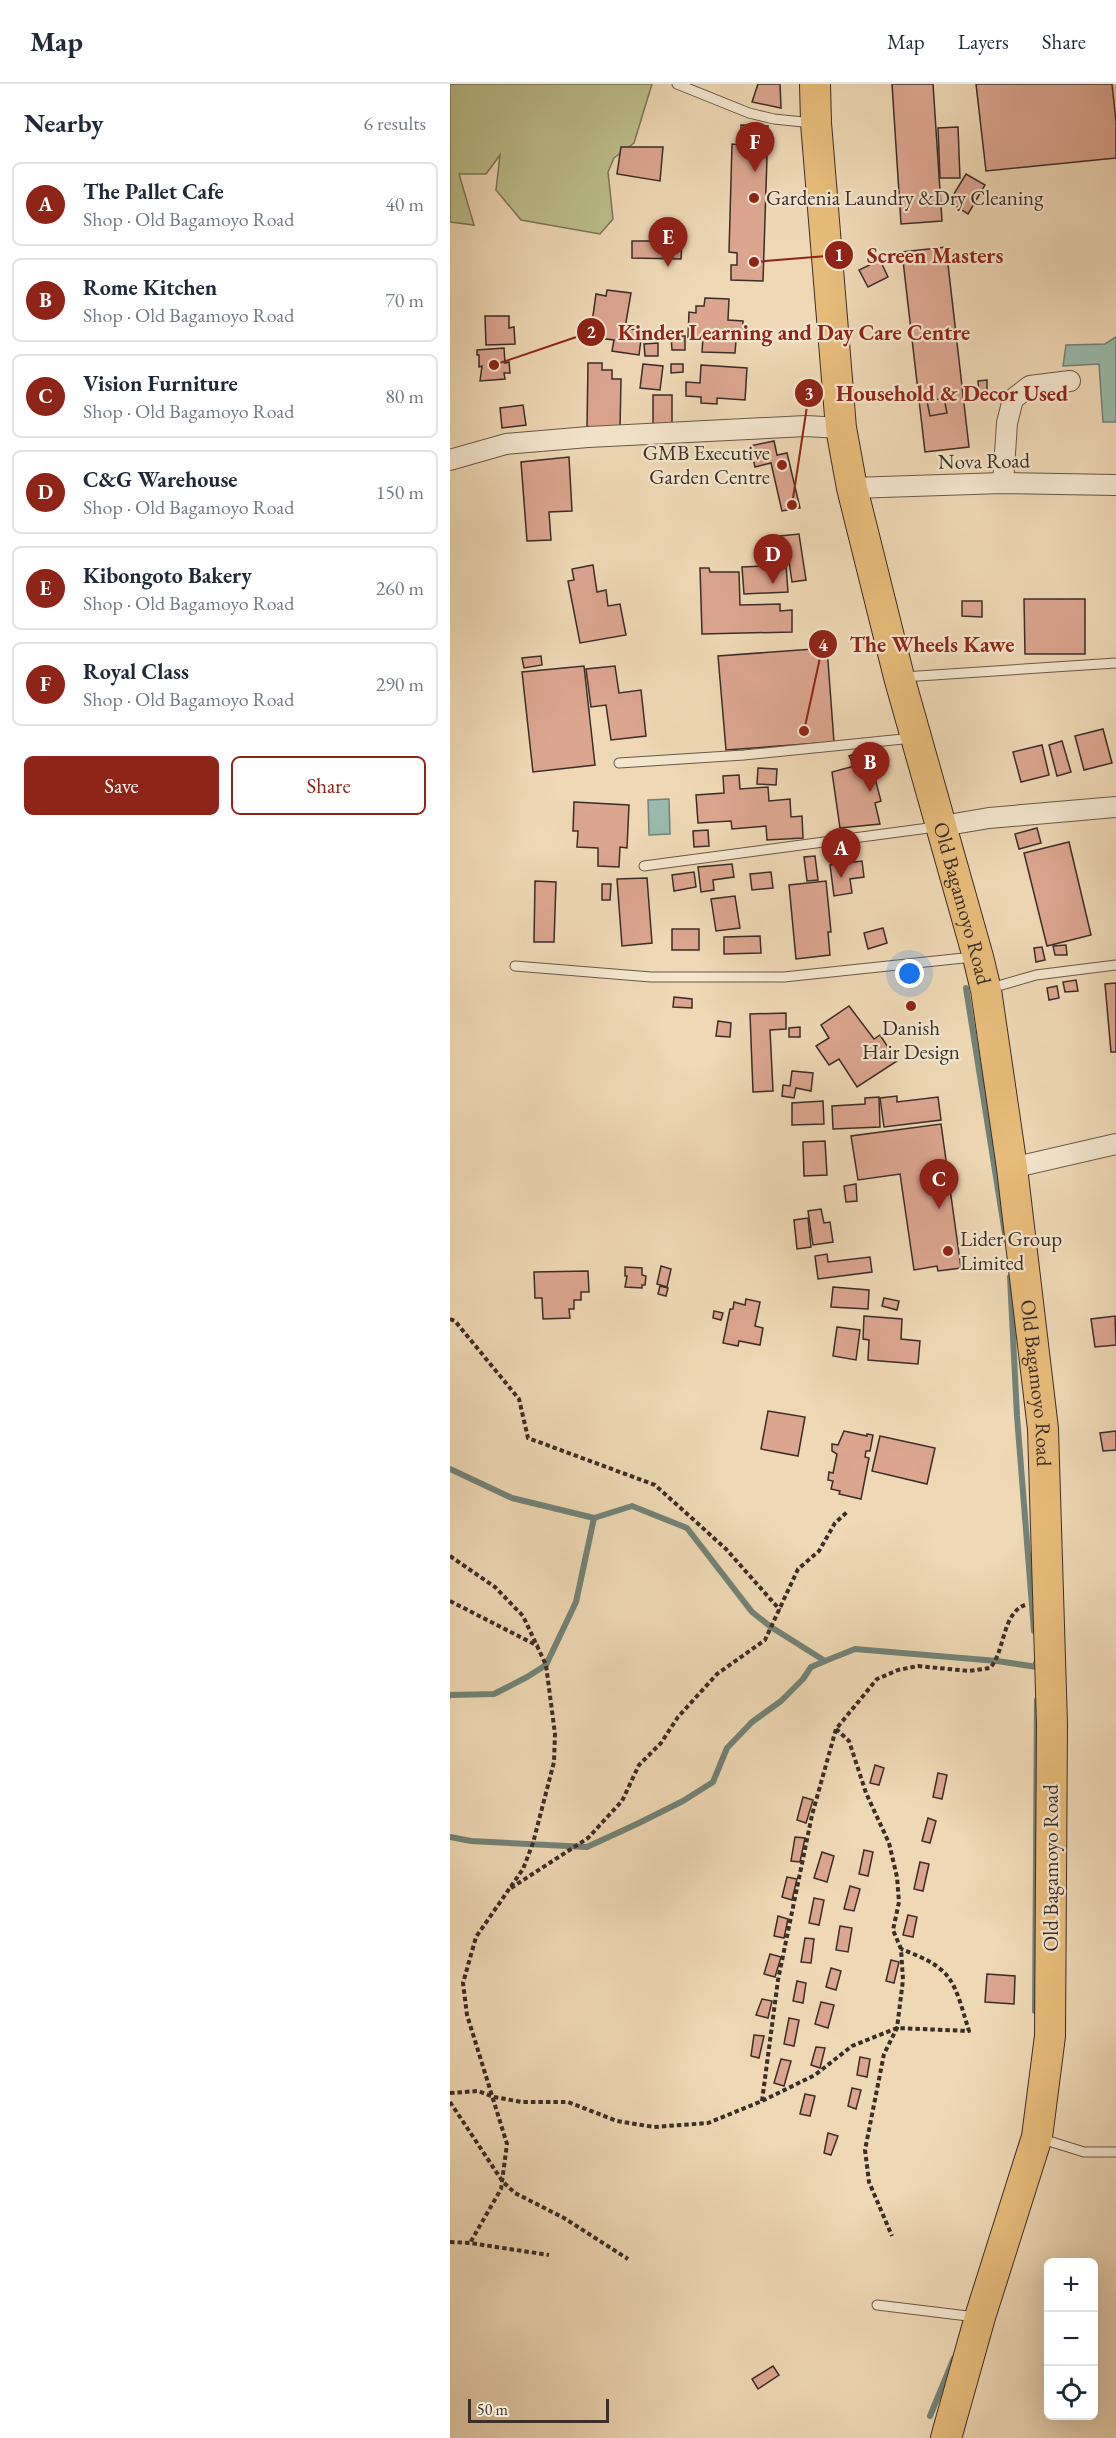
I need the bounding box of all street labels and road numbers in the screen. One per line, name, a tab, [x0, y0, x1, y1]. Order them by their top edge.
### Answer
street label: Nova Road	[938, 446, 1031, 475]
street label: Old Bagamoyo Road	[928, 819, 998, 988]
street label: Old Bagamoyo Road	[1015, 1298, 1058, 1467]
street label: Old Bagamoyo Road	[1037, 1784, 1064, 1952]

